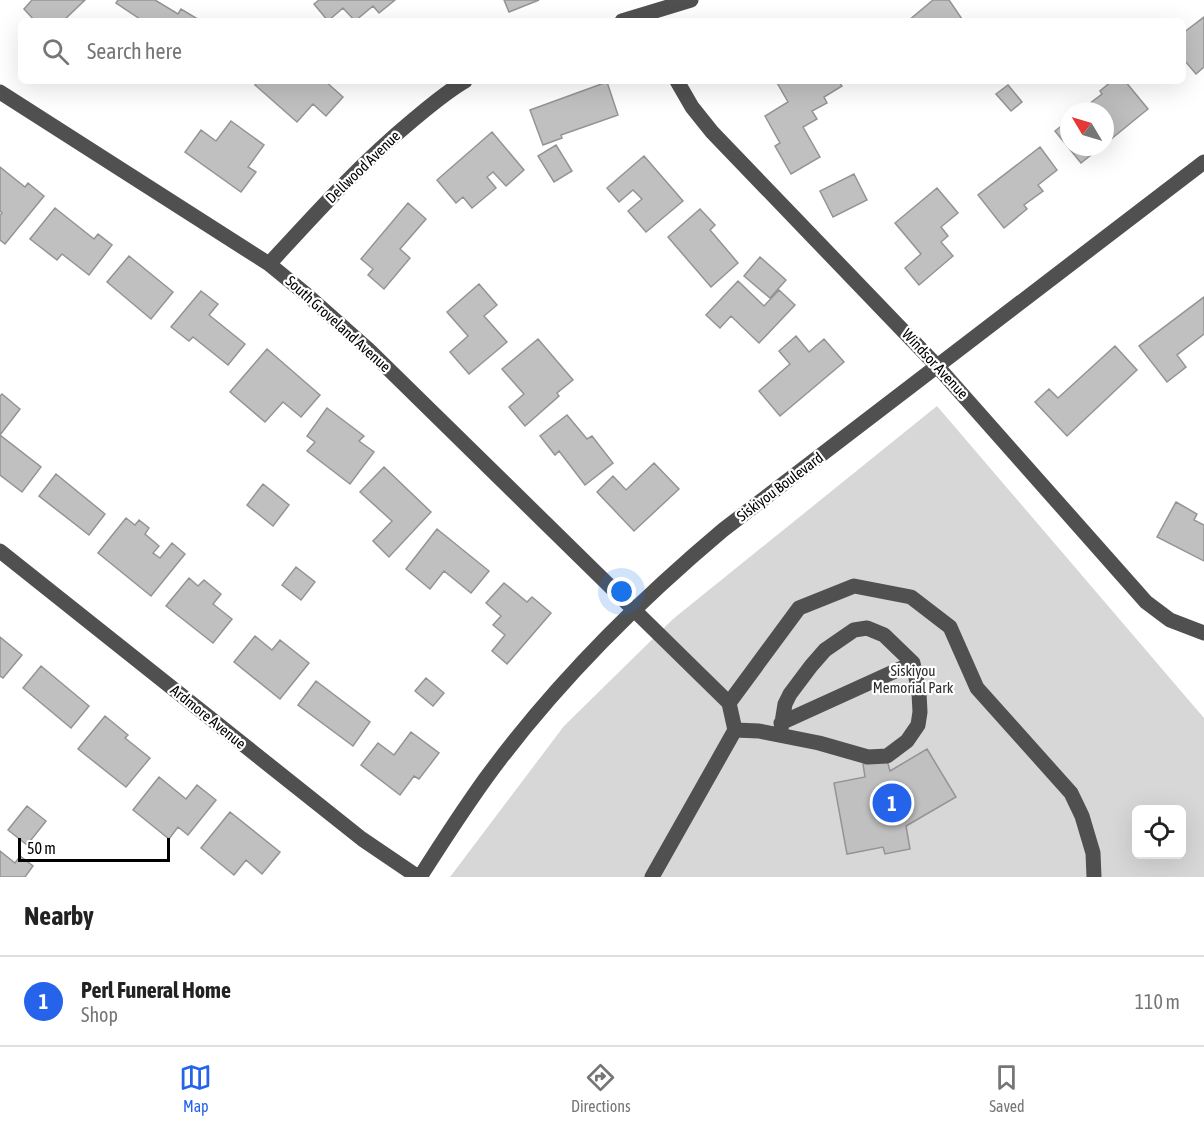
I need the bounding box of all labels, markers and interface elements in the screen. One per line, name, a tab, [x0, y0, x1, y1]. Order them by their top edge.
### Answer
search box	[18, 18, 1186, 84]
icon: search	[39, 35, 72, 68]
text: Search here	[87, 38, 182, 64]
north arrow	[1060, 102, 1114, 156]
street label: Dellwood Avenue	[322, 127, 403, 206]
street label: South Groveland Avenue	[282, 272, 394, 375]
street label: Windsor Avenue	[899, 325, 972, 402]
street label: Siskiyou Boulevard	[733, 449, 826, 525]
your location	[607, 577, 636, 606]
park label: Siskiyou Memorial Park	[873, 662, 954, 696]
street label: Ardmore Avenue	[167, 681, 249, 752]
pin: 1	[872, 780, 912, 826]
map controls	[1132, 805, 1186, 859]
button: locate	[1132, 805, 1186, 859]
scale bar	[18, 835, 170, 862]
text: 50 m	[27, 839, 56, 857]
text: Nearby	[24, 901, 94, 931]
text: Perl Funeral Home	[81, 977, 231, 1003]
text: 1	[39, 990, 48, 1013]
text: 110 m	[1135, 990, 1180, 1013]
text: Shop	[81, 1003, 118, 1026]
tab: Map	[179, 1061, 212, 1115]
tab: Directions	[571, 1061, 631, 1115]
tab: Saved	[989, 1061, 1025, 1115]

